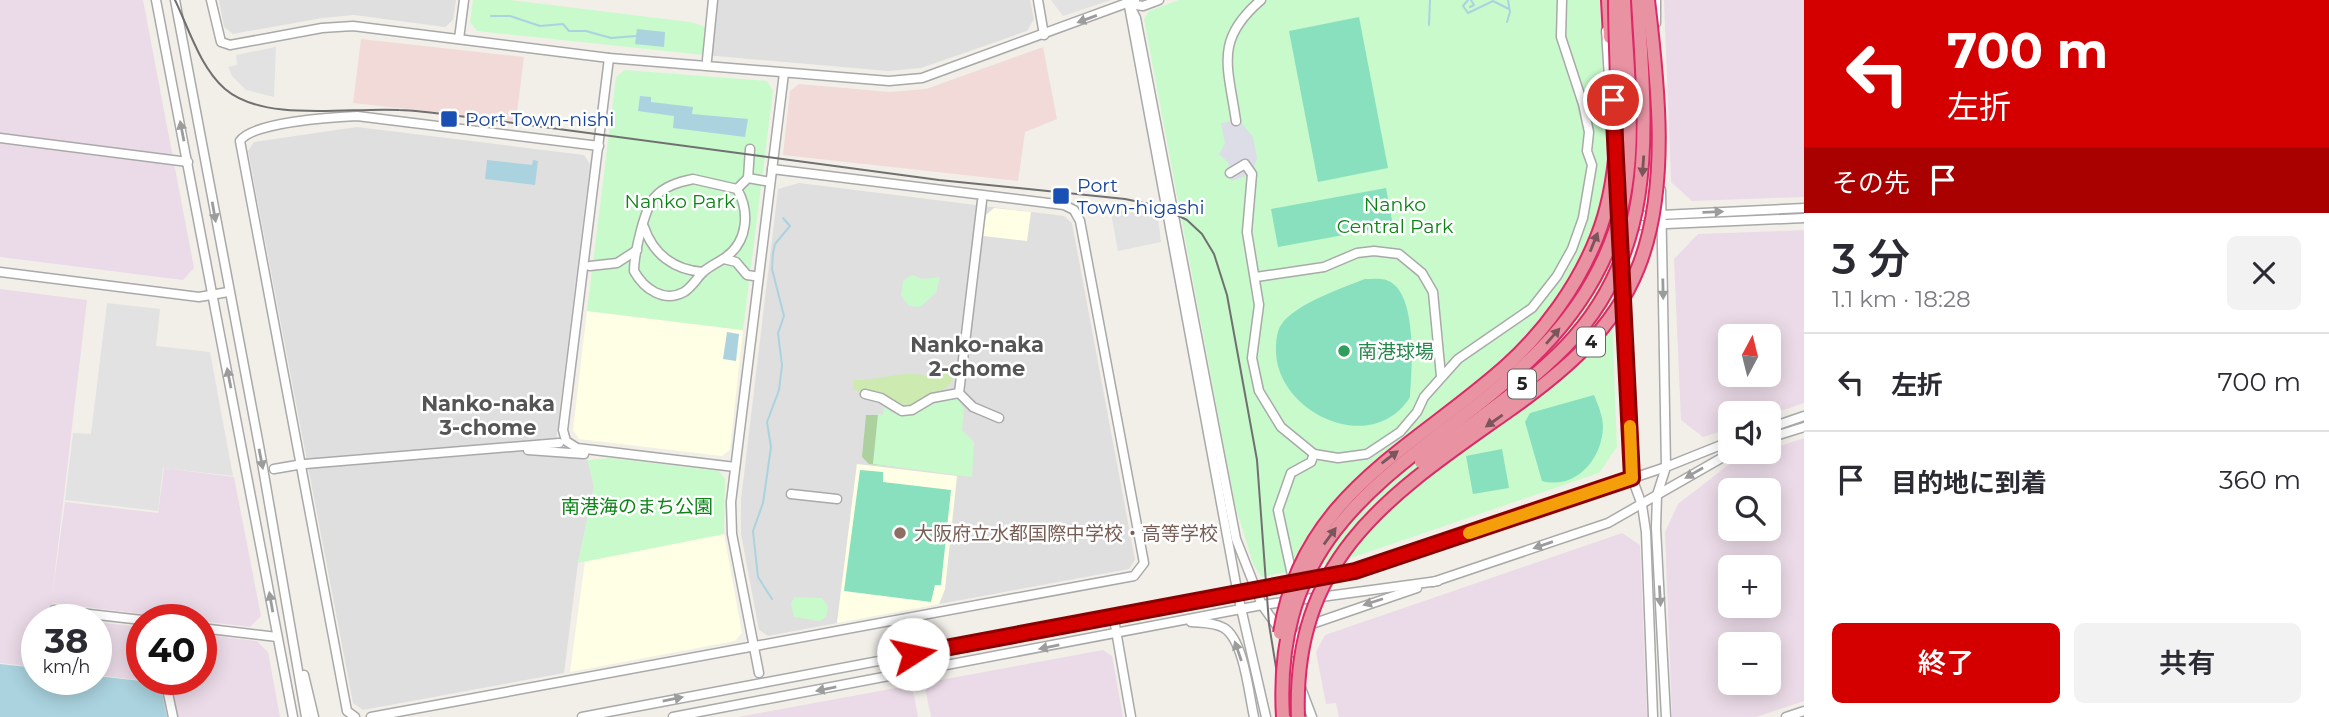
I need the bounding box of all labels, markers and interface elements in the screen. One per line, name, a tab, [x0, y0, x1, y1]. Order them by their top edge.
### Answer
one-way arrow	[1076, 14, 1097, 25]
text: 700 m	[1947, 21, 2108, 80]
icon: left	[1832, 28, 1923, 119]
pin	[1583, 70, 1643, 130]
icon: arrive	[1594, 81, 1632, 119]
text: 左折	[1947, 87, 2011, 126]
place label: Port Town-nishi	[465, 108, 614, 131]
marker: Port Town-nishi	[439, 109, 459, 129]
one-way arrow	[176, 120, 187, 142]
one-way arrow	[1637, 155, 1648, 177]
icon: arrive	[1924, 161, 1962, 199]
text: その先	[1832, 167, 1910, 199]
place label: Port Town-higashi	[1077, 174, 1205, 219]
marker: Port Town-higashi	[1051, 186, 1071, 206]
park label: Nanko Park	[625, 190, 736, 213]
park label: Nanko Central Park	[1337, 193, 1454, 238]
one-way arrow	[208, 201, 219, 223]
one-way arrow	[1702, 207, 1724, 218]
one-way arrow	[1589, 231, 1600, 252]
text: 3 分	[1832, 233, 1910, 285]
button: close	[2227, 236, 2301, 310]
one-way arrow	[1657, 278, 1668, 300]
text: 1.1 km · 18:28	[1832, 285, 1971, 313]
north arrow	[1718, 324, 1782, 387]
map controls	[1718, 324, 1781, 695]
one-way arrow	[1545, 328, 1560, 345]
road number: 4	[1577, 328, 1605, 356]
district label: Nanko-naka 2-chome	[910, 332, 1044, 381]
place label: 南港球場	[1358, 340, 1434, 363]
marker: 南港球場	[1336, 343, 1352, 359]
icon: left	[1832, 363, 1870, 401]
text: 700 m	[2217, 366, 2301, 398]
one-way arrow	[223, 367, 234, 389]
text: 左折	[1891, 369, 1943, 401]
road number: 5	[1508, 370, 1536, 398]
district label: Nanko-naka 3-chome	[421, 391, 555, 440]
button: sound	[1718, 401, 1781, 464]
one-way arrow	[1485, 414, 1503, 428]
one-way arrow	[256, 448, 267, 470]
one-way arrow	[1380, 449, 1398, 464]
icon: arrive	[1832, 461, 1870, 499]
text: 360 m	[2219, 464, 2301, 496]
one-way arrow	[1685, 467, 1704, 479]
text: 目的地に到着	[1891, 467, 2047, 499]
button: search	[1718, 478, 1781, 541]
park label: 南港海のまち公園	[561, 495, 713, 518]
place label: 大阪府立水都国際中学校・高等学校	[914, 522, 1218, 545]
marker: 大阪府立水都国際中学校・高等学校	[892, 525, 908, 541]
one-way arrow	[1322, 527, 1336, 545]
one-way arrow	[1532, 540, 1553, 551]
button: +	[1718, 555, 1781, 618]
one-way arrow	[1654, 585, 1665, 607]
one-way arrow	[265, 591, 276, 613]
one-way arrow	[1362, 597, 1383, 608]
speed limit sign: 40	[126, 604, 217, 695]
position arrow	[876, 617, 950, 691]
text: 38	[45, 619, 88, 662]
button: 終了	[1832, 623, 2060, 703]
button: 共有	[2074, 623, 2301, 703]
button: −	[1718, 632, 1781, 695]
one-way arrow	[1232, 640, 1243, 661]
one-way arrow	[1038, 642, 1060, 653]
text: km/h	[42, 656, 91, 678]
one-way arrow	[815, 683, 837, 694]
one-way arrow	[662, 694, 684, 705]

